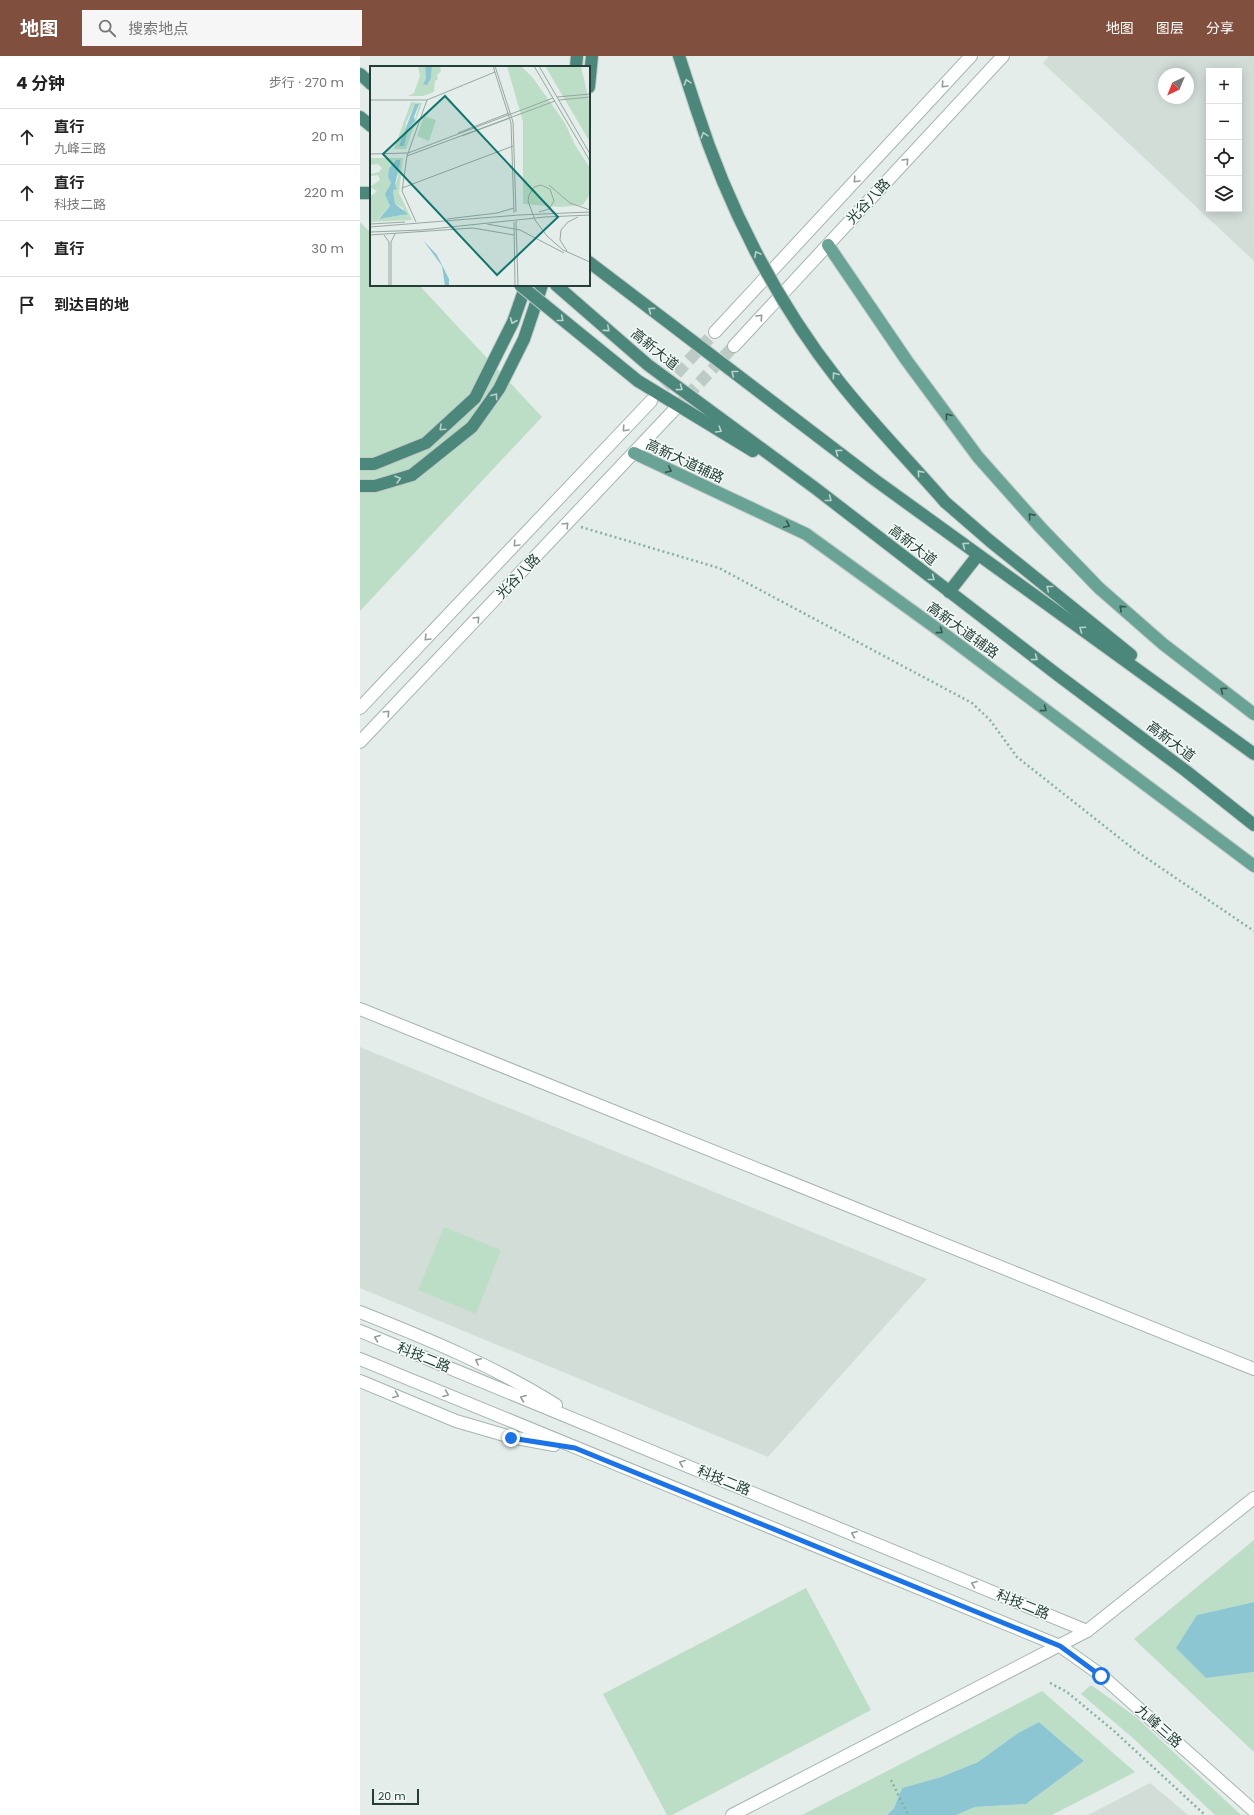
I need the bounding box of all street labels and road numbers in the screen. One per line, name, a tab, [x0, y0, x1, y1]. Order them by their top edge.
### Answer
street label: 光谷八路	[842, 174, 894, 228]
street label: 高新大道	[627, 324, 683, 374]
street label: 高新大道辅路	[643, 434, 727, 488]
street label: 高新大道	[885, 520, 941, 570]
street label: 光谷八路	[491, 549, 545, 603]
street label: 高新大道辅路	[923, 597, 1003, 663]
street label: 高新大道	[1143, 716, 1199, 766]
street label: 科技二路	[394, 1337, 454, 1377]
street label: 科技二路	[694, 1460, 754, 1500]
street label: 科技二路	[993, 1584, 1053, 1624]
street label: 九峰三路	[1132, 1700, 1186, 1752]

